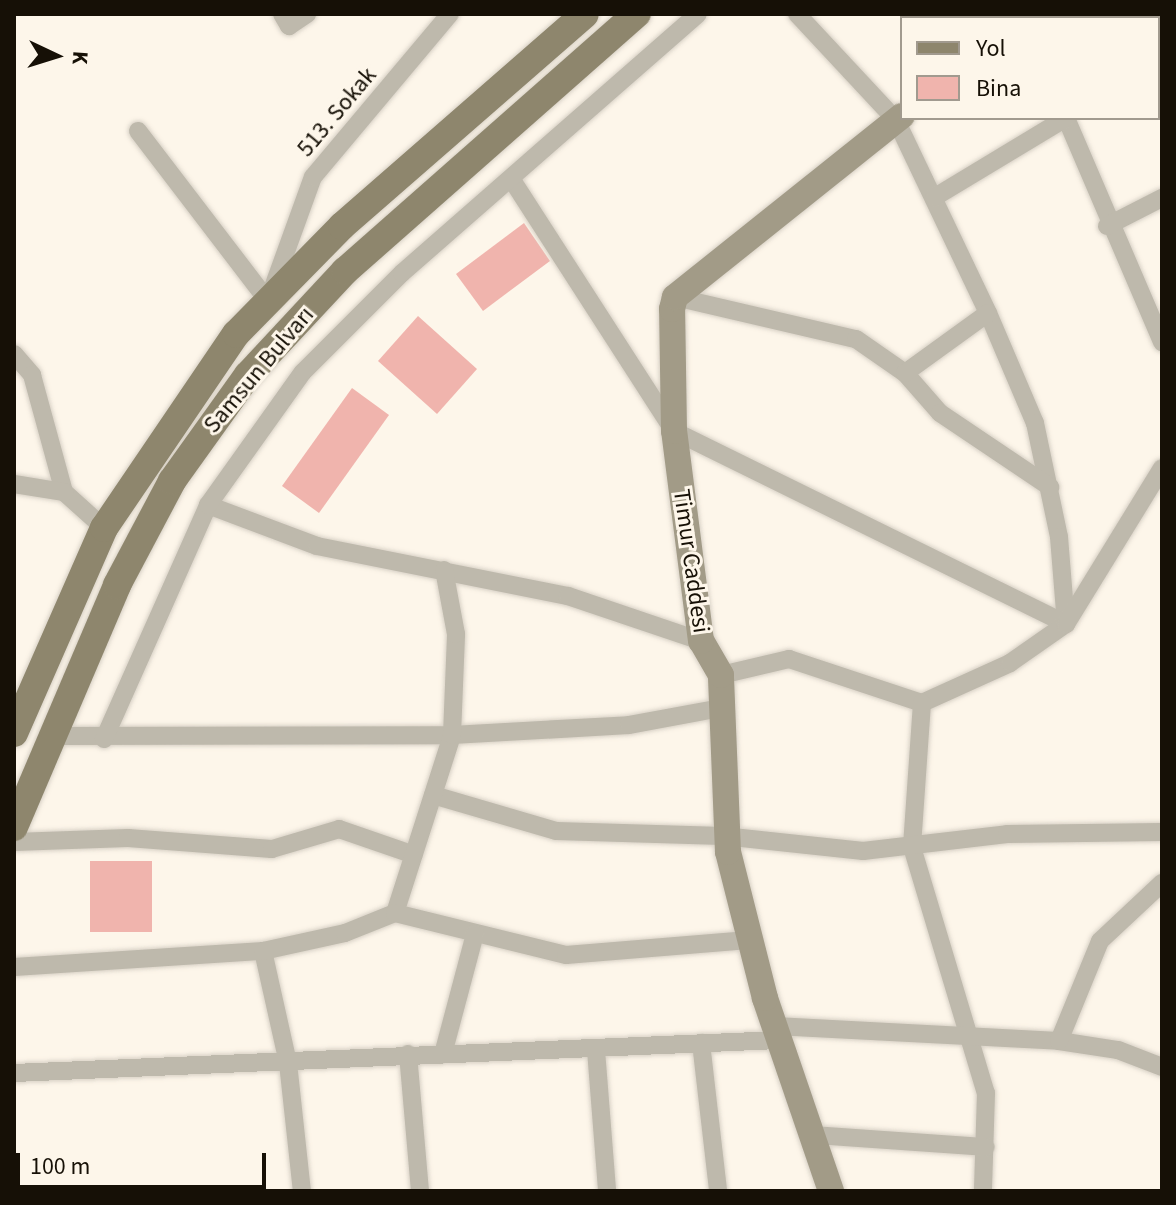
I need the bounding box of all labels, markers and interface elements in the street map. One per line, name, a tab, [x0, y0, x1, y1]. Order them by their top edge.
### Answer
north arrow	[16, 16, 96, 96]
legend	[900, 16, 1160, 120]
text: Yol	[976, 31, 1006, 66]
text: K	[64, 50, 96, 66]
street label: 513. Sokak	[291, 61, 383, 163]
text: Bina	[976, 71, 1021, 106]
street label: Samsun Bulvarı	[198, 301, 320, 439]
street label: Timur Caddesi	[667, 487, 715, 635]
scale bar	[20, 1137, 270, 1187]
text: 100 m	[30, 1149, 90, 1184]

